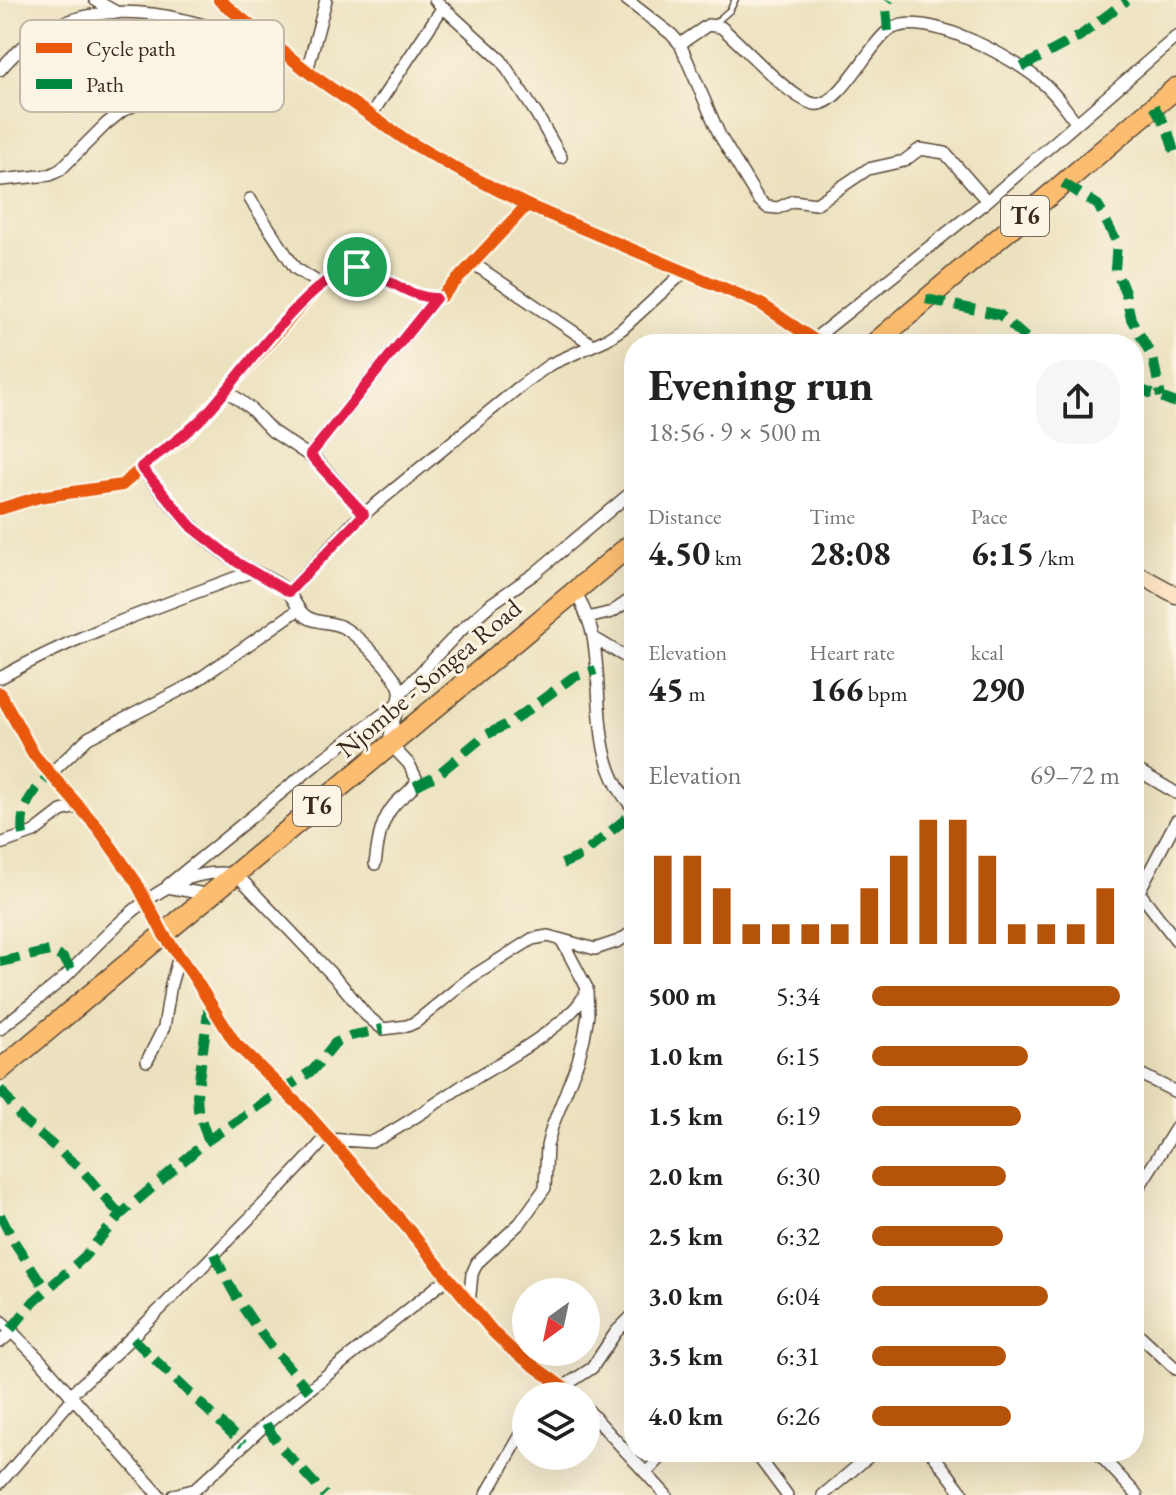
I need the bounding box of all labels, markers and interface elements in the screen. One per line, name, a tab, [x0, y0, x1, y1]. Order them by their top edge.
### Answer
legend	[20, 20, 284, 112]
text: Cycle path	[86, 34, 176, 63]
text: Path	[86, 70, 124, 99]
road number: T6	[1001, 196, 1049, 236]
pin	[323, 233, 391, 301]
icon: arrive	[335, 245, 379, 289]
text: Evening run	[648, 356, 873, 413]
button: share	[1036, 360, 1120, 444]
text: 18:56 · 9 × 500 m	[648, 415, 821, 449]
text: Distance	[648, 502, 721, 531]
text: Time	[809, 502, 855, 531]
text: Pace	[971, 502, 1008, 531]
text: 4.50	[648, 531, 710, 575]
text: 28:08	[809, 531, 891, 575]
text: 6:15	[971, 531, 1034, 575]
text: km	[710, 543, 742, 572]
text: /km	[1034, 543, 1075, 572]
street label: Njombe - Songea Road	[330, 590, 529, 765]
text: Elevation	[648, 638, 727, 667]
text: Heart rate	[809, 638, 895, 667]
text: kcal	[971, 638, 1004, 667]
text: 45	[648, 667, 684, 711]
text: 166	[809, 667, 863, 711]
text: 290	[971, 667, 1025, 711]
text: m	[684, 679, 706, 708]
text: bpm	[863, 679, 908, 708]
text: Elevation	[648, 758, 742, 792]
text: 69–72 m	[1030, 758, 1120, 792]
road number: T6	[293, 786, 341, 826]
text: 500 m	[648, 979, 716, 1013]
text: 5:34	[776, 979, 820, 1013]
text: 1.0 km	[648, 1039, 723, 1073]
text: 6:15	[776, 1039, 820, 1073]
text: 1.5 km	[648, 1099, 723, 1133]
text: 6:19	[776, 1099, 820, 1133]
text: 2.0 km	[648, 1159, 723, 1193]
text: 6:30	[776, 1159, 820, 1193]
text: 2.5 km	[648, 1219, 723, 1253]
text: 6:32	[776, 1219, 820, 1253]
north arrow	[512, 1278, 600, 1366]
map controls	[512, 1278, 600, 1470]
text: 3.0 km	[648, 1279, 723, 1313]
text: 6:04	[776, 1279, 820, 1313]
text: 3.5 km	[648, 1339, 723, 1373]
text: 6:31	[776, 1339, 820, 1373]
button: layers	[512, 1382, 600, 1470]
text: 4.0 km	[648, 1399, 723, 1433]
text: 6:26	[776, 1399, 820, 1433]

